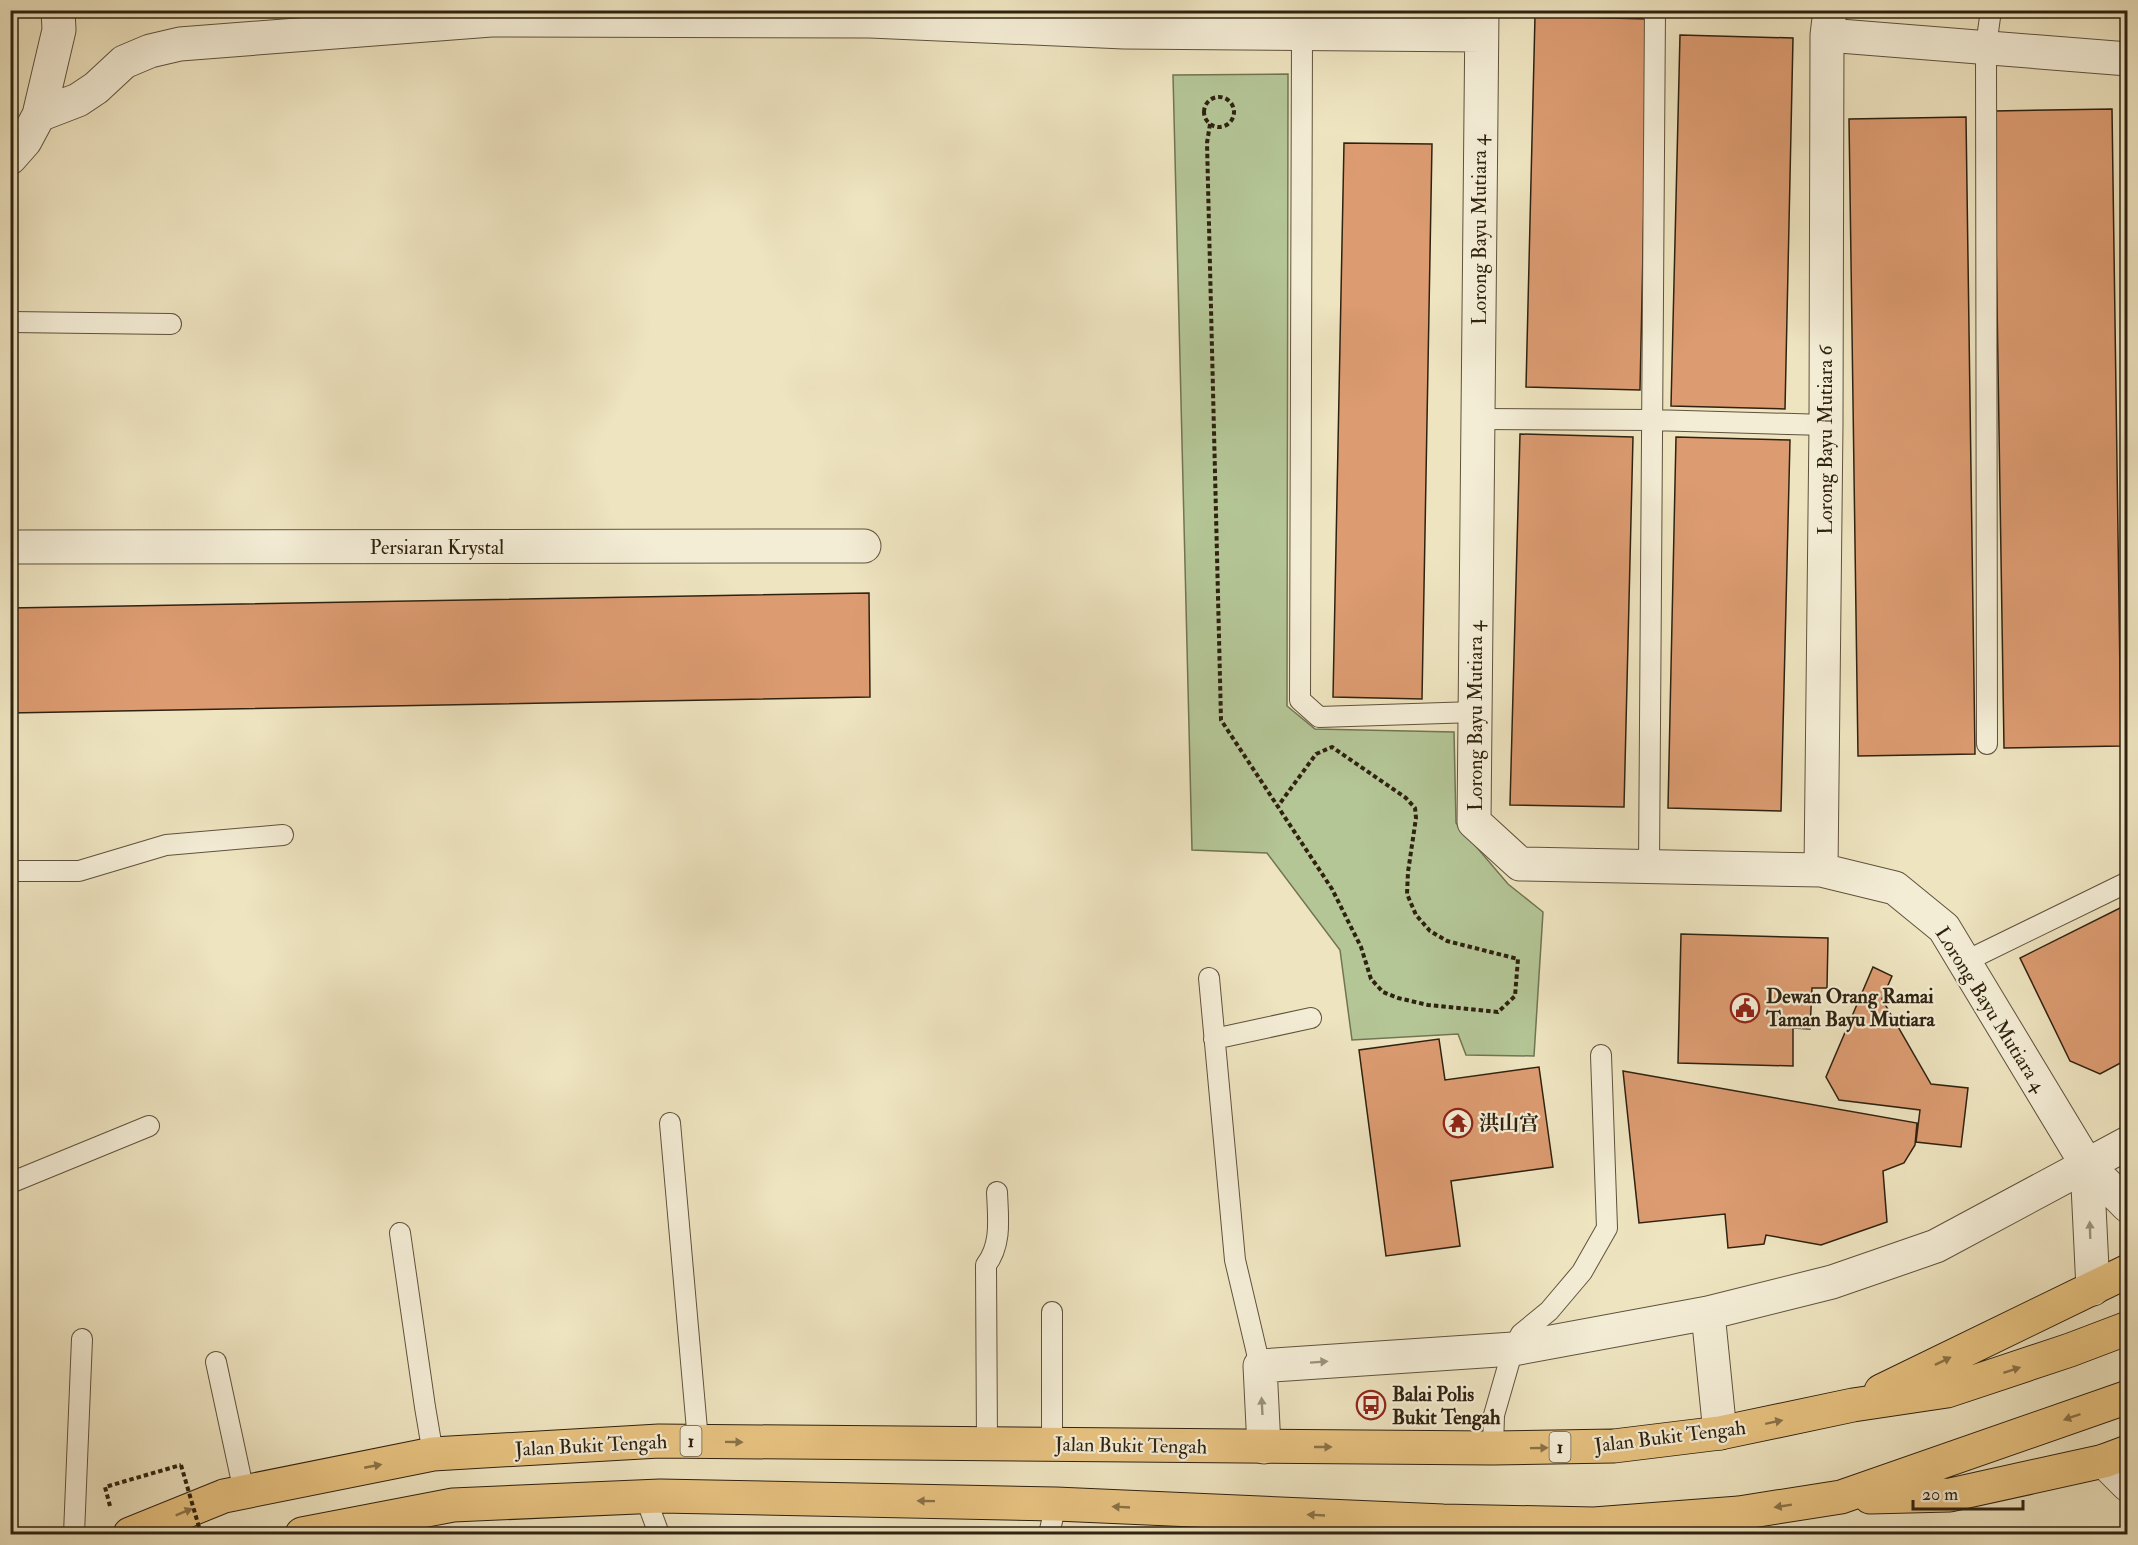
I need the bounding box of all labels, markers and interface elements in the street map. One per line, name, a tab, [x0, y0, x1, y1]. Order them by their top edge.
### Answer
street label: Lorong Bayu Mutiara 4	[1467, 134, 1492, 325]
street label: Lorong Bayu Mutiara 6	[1813, 344, 1838, 535]
street label: Persiaran Krystal	[370, 535, 504, 560]
street label: Lorong Bayu Mutiara 4	[1463, 620, 1488, 811]
street label: Lorong Bayu Mutiara 4	[1930, 922, 2052, 1098]
place label: Dewan Orang Ramai Taman Bayu Mutiara	[1765, 984, 1935, 1033]
public building icon: Dewan Orang Ramai Taman Bayu Mutiara	[1729, 992, 1761, 1024]
temple icon: 洪山宫	[1442, 1107, 1474, 1139]
place label: 洪山宫	[1479, 1111, 1539, 1136]
one-way arrow	[2086, 1221, 2095, 1240]
one-way arrow	[1309, 1357, 1328, 1367]
one-way arrow	[1934, 1357, 1952, 1367]
one-way arrow	[2003, 1364, 2021, 1374]
place label: Balai Polis Bukit Tengah	[1392, 1382, 1501, 1431]
bus stop icon: Balai Polis Bukit Tengah	[1355, 1389, 1387, 1421]
one-way arrow	[1258, 1397, 1267, 1416]
one-way arrow	[2063, 1412, 2081, 1422]
street label: Jalan Bukit Tengah	[1592, 1415, 1748, 1458]
one-way arrow	[1764, 1417, 1783, 1426]
road number: 1	[680, 1426, 702, 1456]
street label: Jalan Bukit Tengah	[513, 1429, 668, 1462]
street label: Jalan Bukit Tengah	[1054, 1432, 1208, 1459]
road number: 1	[1550, 1432, 1570, 1462]
one-way arrow	[725, 1437, 744, 1447]
one-way arrow	[1313, 1442, 1332, 1452]
one-way arrow	[1529, 1443, 1548, 1452]
one-way arrow	[364, 1461, 383, 1470]
scale bar	[1913, 1473, 2022, 1511]
text: 20 m	[1922, 1483, 1958, 1506]
one-way arrow	[917, 1496, 936, 1506]
one-way arrow	[1773, 1501, 1792, 1510]
one-way arrow	[1112, 1502, 1131, 1511]
one-way arrow	[176, 1507, 194, 1517]
one-way arrow	[1307, 1511, 1326, 1520]

